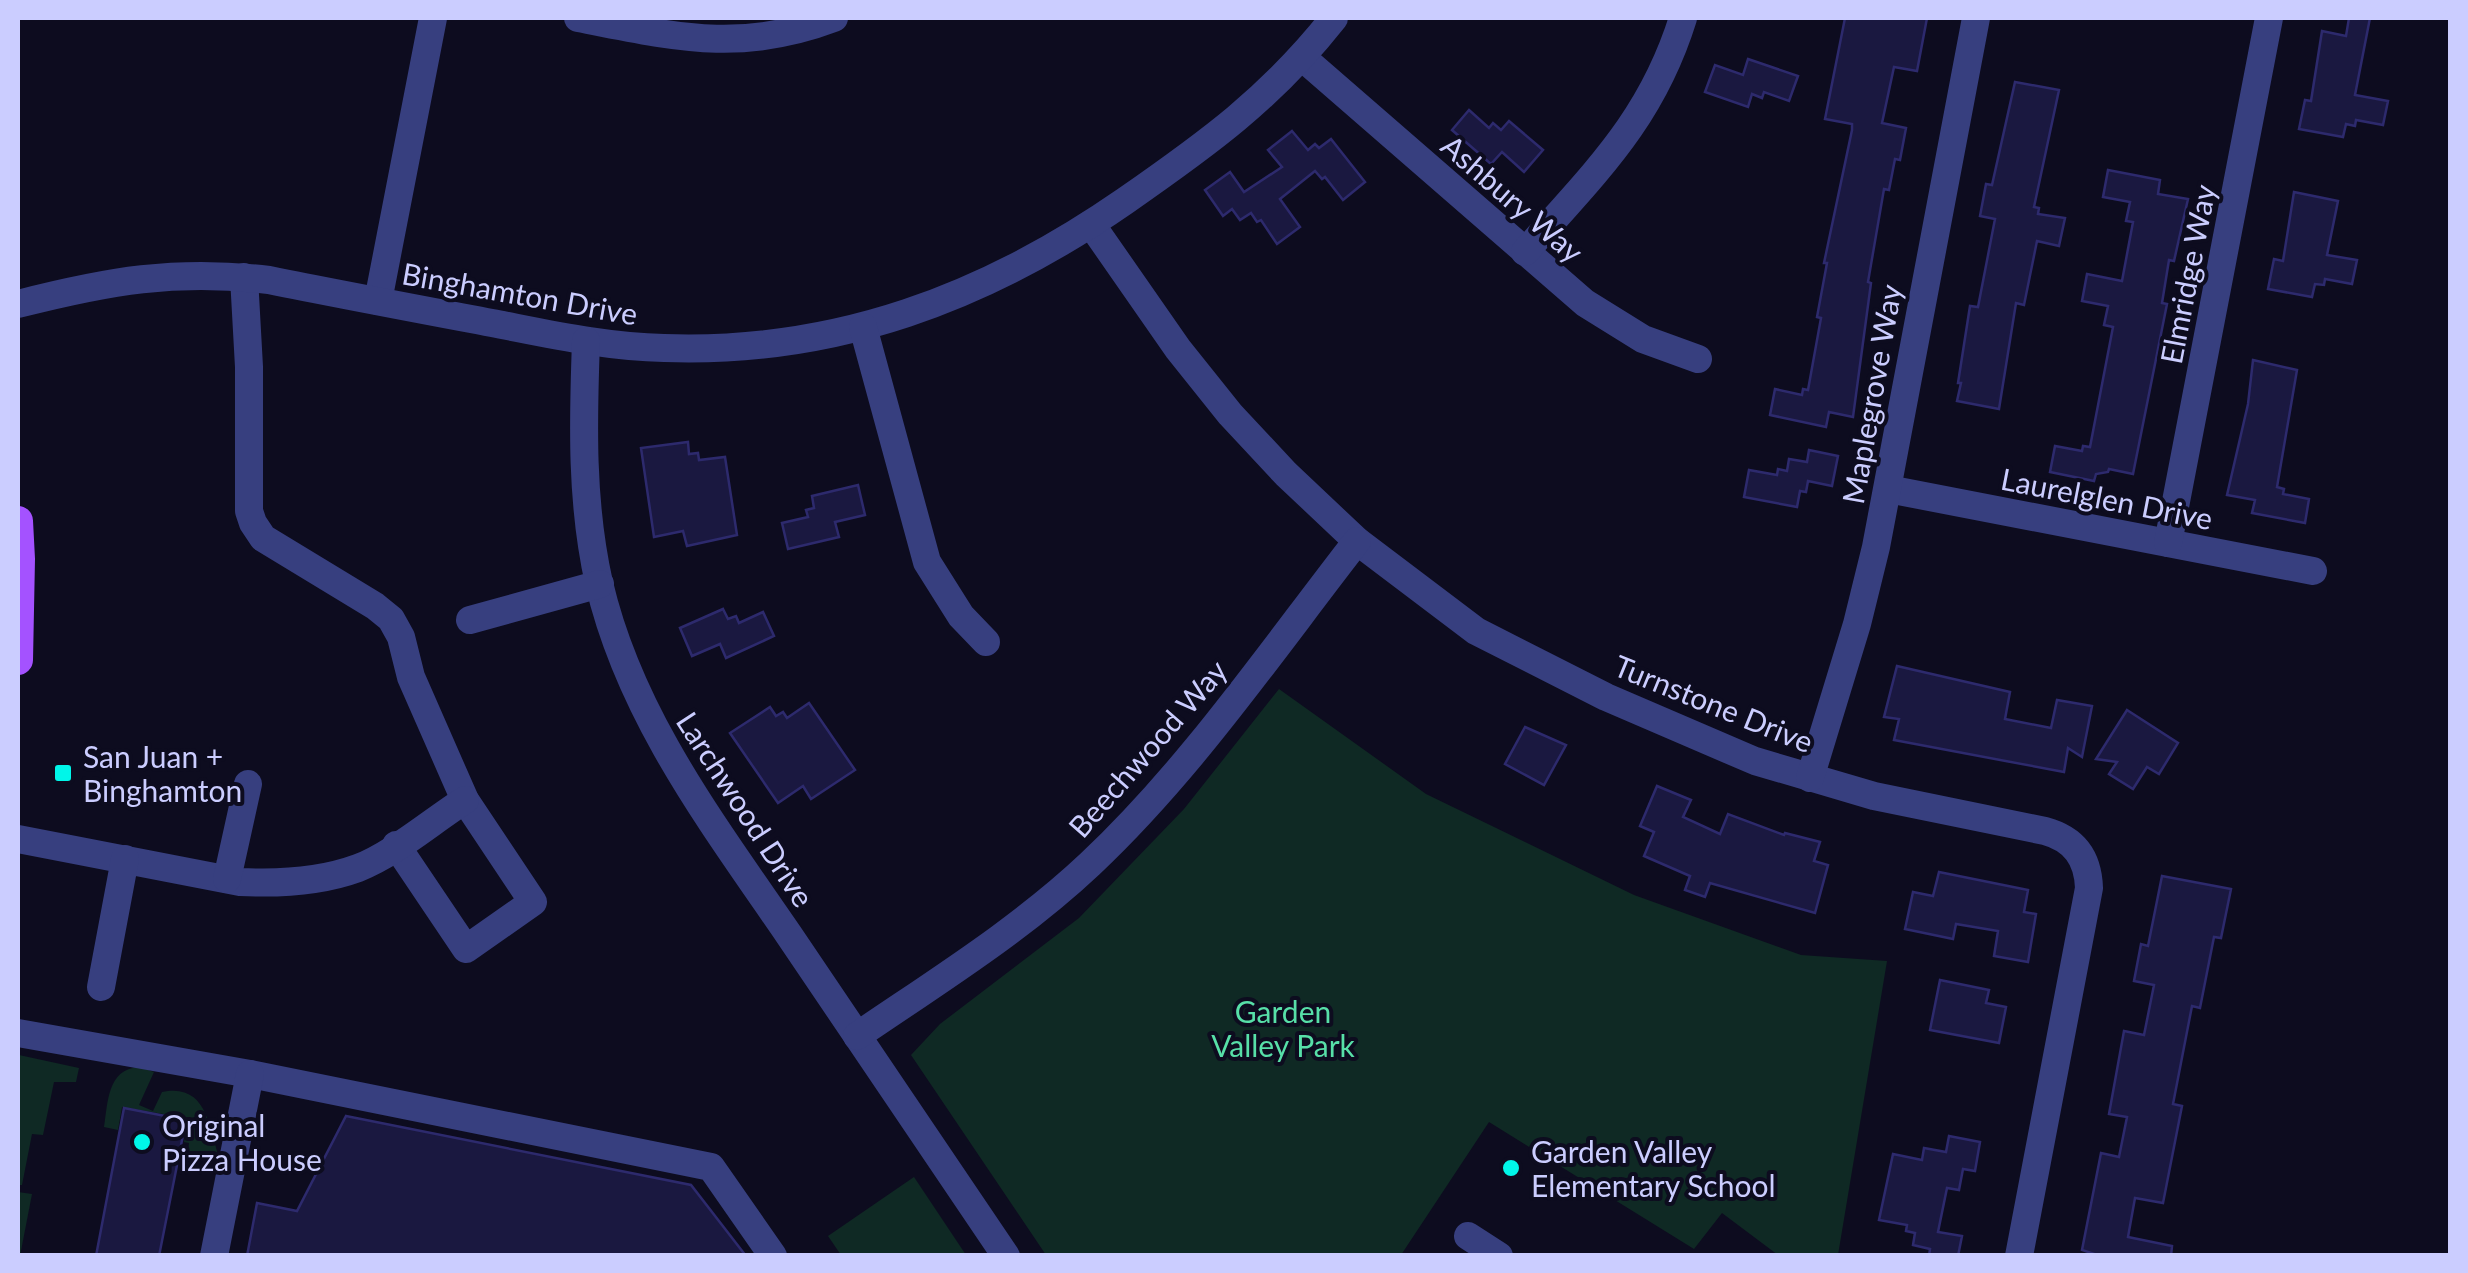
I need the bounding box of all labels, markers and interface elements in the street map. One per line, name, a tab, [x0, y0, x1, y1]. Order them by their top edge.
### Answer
street label: Ashbury Way	[1435, 127, 1592, 270]
street label: Elmridge Way	[2152, 181, 2222, 367]
street label: Binghamton Drive	[399, 255, 641, 331]
street label: Maplegrove Way	[1834, 281, 1908, 506]
street label: Laurelglen Drive	[1998, 460, 2216, 536]
street label: Turnstone Drive	[1609, 647, 1819, 759]
street label: Beechwood Way	[1060, 652, 1234, 844]
street label: Larchwood Drive	[670, 705, 822, 913]
place label: San Juan + Binghamton	[83, 738, 242, 808]
marker: San Juan + Binghamton	[52, 762, 74, 784]
park label: Garden Valley Park	[1211, 993, 1356, 1063]
place label: Original Pizza House	[162, 1107, 322, 1177]
marker: Original Pizza House	[131, 1131, 153, 1153]
place label: Garden Valley Elementary School	[1531, 1133, 1776, 1203]
marker: Garden Valley Elementary School	[1500, 1157, 1522, 1179]

